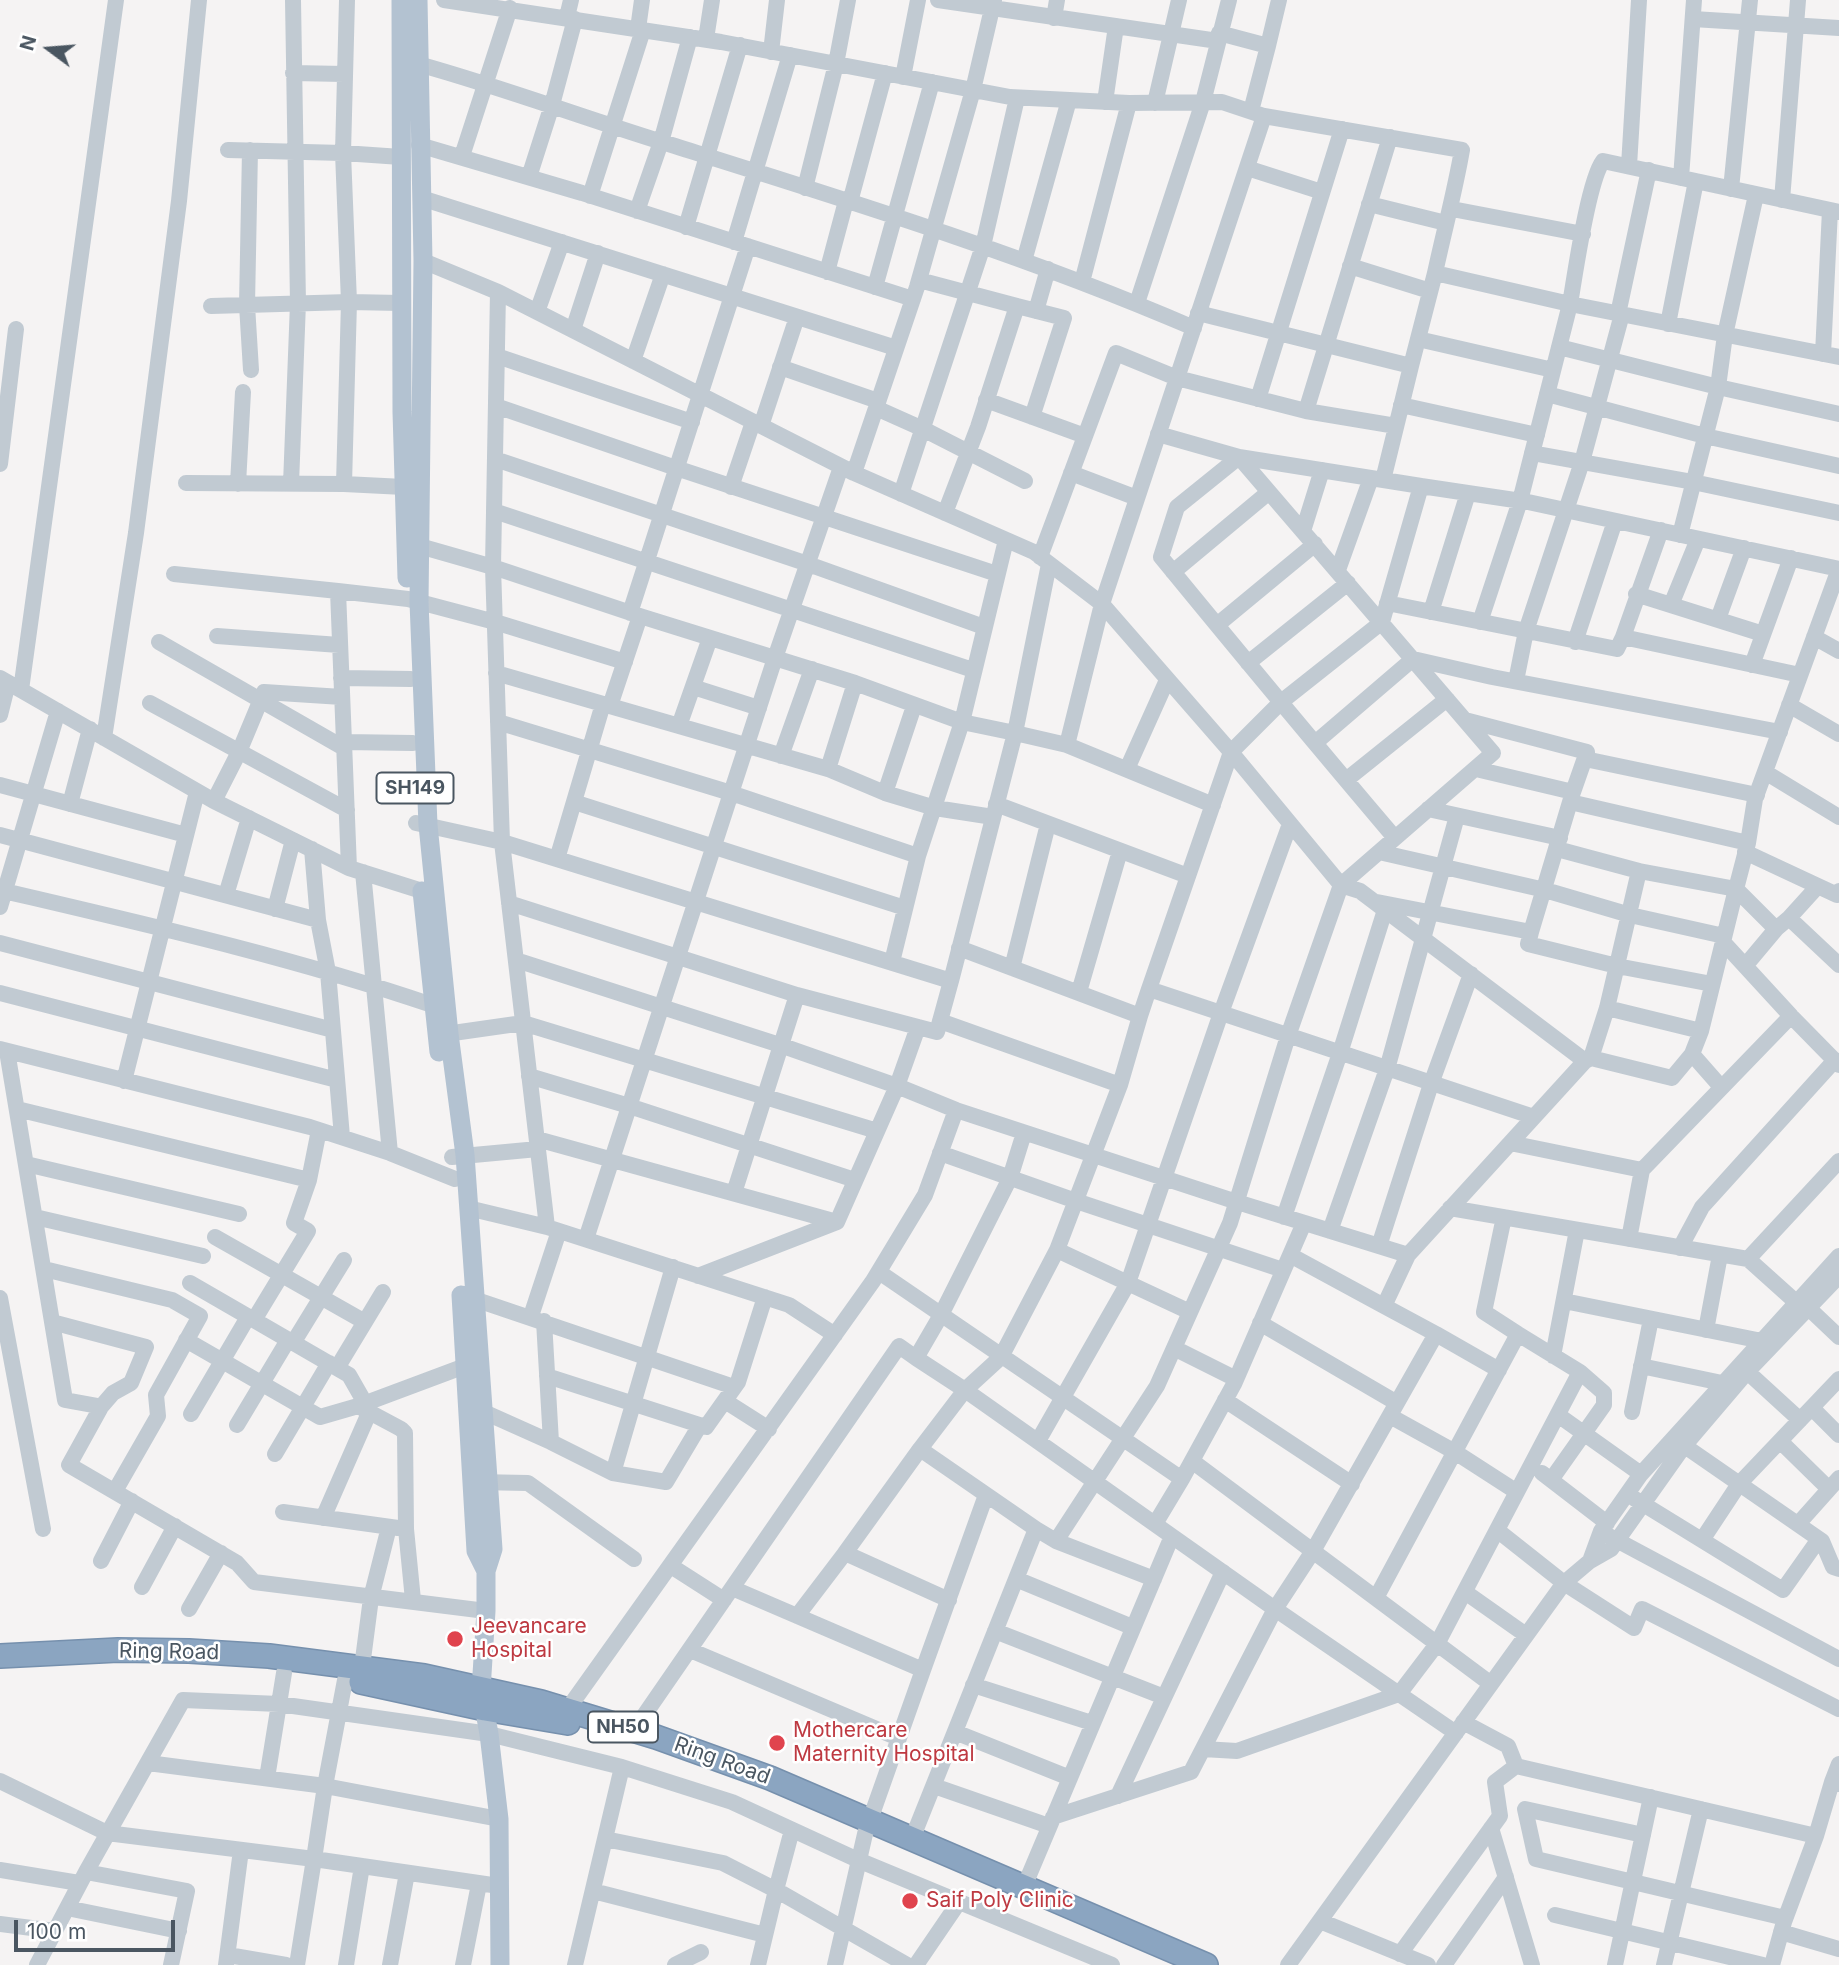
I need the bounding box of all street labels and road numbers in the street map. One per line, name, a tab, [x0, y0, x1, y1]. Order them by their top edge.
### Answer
road number: SH149	[376, 772, 453, 804]
street label: Ring Road	[119, 1639, 219, 1665]
road number: NH50	[588, 1712, 658, 1742]
street label: Ring Road	[670, 1732, 774, 1790]

